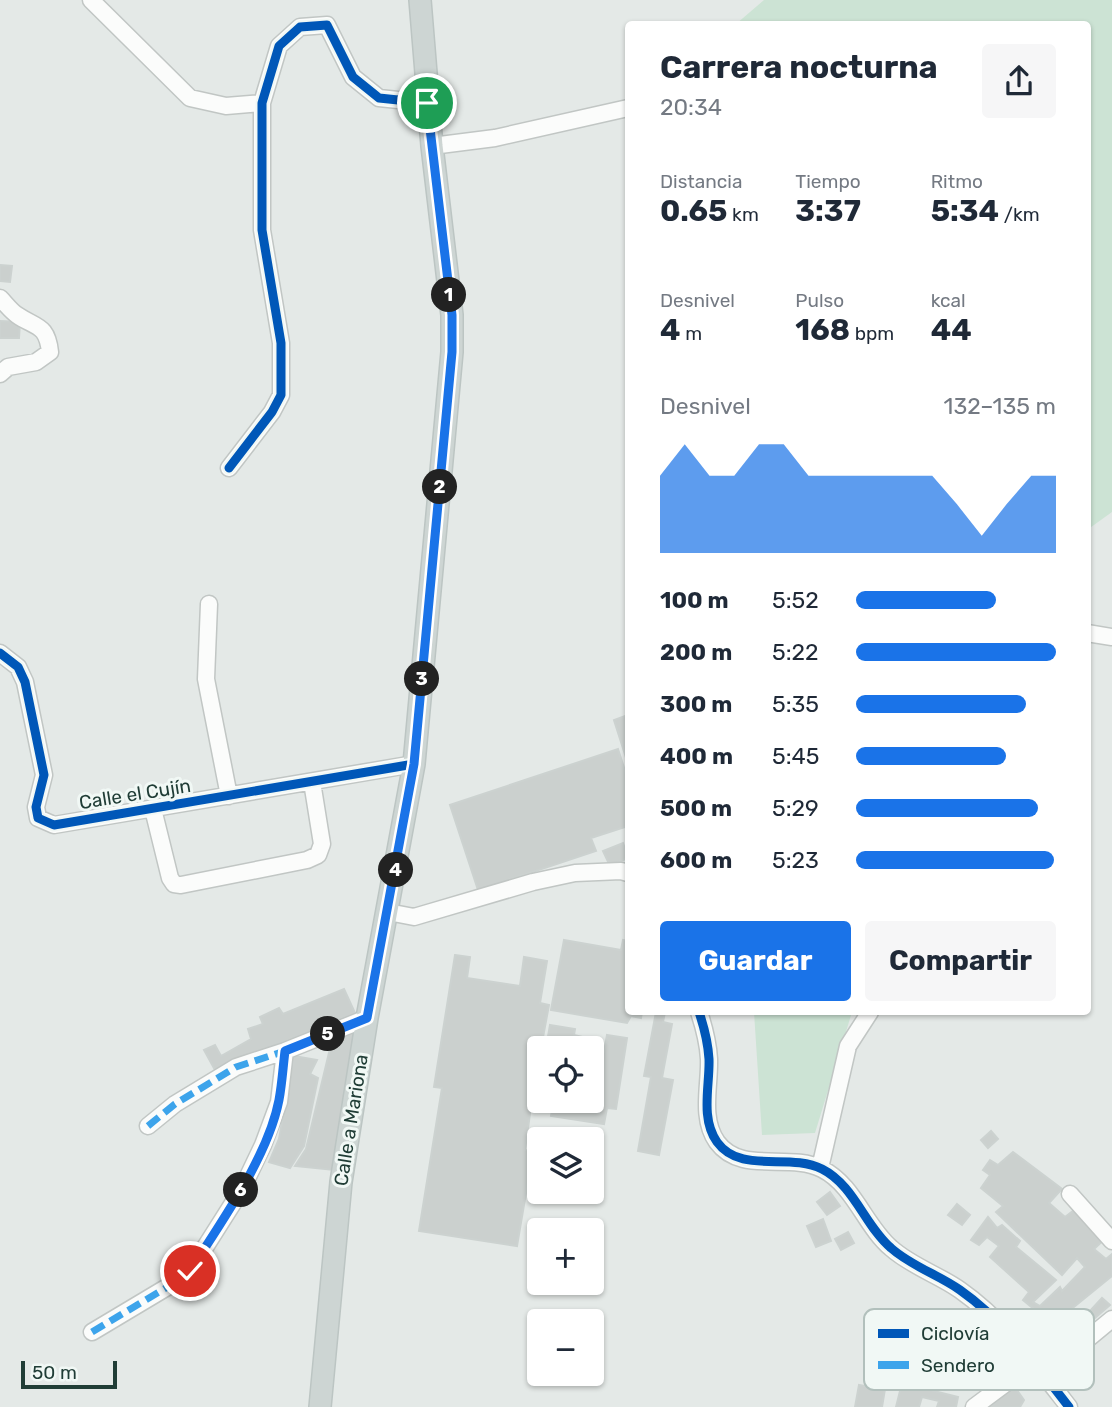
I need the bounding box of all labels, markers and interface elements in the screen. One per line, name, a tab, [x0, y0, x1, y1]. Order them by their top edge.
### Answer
button: share	[982, 44, 1056, 118]
text: Carrera nocturna	[660, 48, 938, 86]
pin	[397, 73, 457, 133]
icon: arrive	[408, 84, 446, 122]
text: 20:34	[660, 93, 722, 121]
text: Distancia	[660, 170, 742, 193]
text: Tiempo	[795, 170, 861, 193]
text: Ritmo	[931, 170, 983, 193]
text: 0.65	[660, 193, 727, 229]
text: 3:37	[795, 193, 861, 229]
text: 5:34	[931, 193, 999, 229]
text: km	[727, 203, 759, 226]
text: /km	[999, 203, 1040, 226]
pin: 1	[432, 278, 466, 312]
text: 1	[444, 283, 453, 306]
text: Desnivel	[660, 289, 735, 312]
text: Pulso	[795, 289, 844, 312]
text: kcal	[931, 289, 966, 312]
text: 4	[660, 312, 681, 348]
text: 168	[795, 312, 850, 348]
text: 44	[931, 312, 972, 348]
text: m	[681, 322, 702, 345]
text: bpm	[850, 322, 894, 345]
text: Desnivel	[660, 392, 751, 420]
text: 132–135 m	[944, 392, 1056, 420]
pin: 2	[422, 470, 458, 504]
text: 2	[433, 475, 446, 498]
text: 100 m	[660, 586, 729, 614]
text: 5:52	[772, 586, 819, 614]
text: 200 m	[660, 638, 732, 666]
text: 5:22	[772, 638, 819, 666]
pin: 3	[404, 662, 440, 696]
text: 3	[415, 667, 428, 690]
text: 300 m	[660, 690, 732, 718]
text: 5:35	[772, 690, 819, 718]
text: 400 m	[660, 742, 733, 770]
text: 5:45	[772, 742, 820, 770]
street label: Calle el Cujín	[78, 774, 192, 814]
text: 500 m	[660, 794, 732, 822]
text: 5:29	[772, 794, 819, 822]
text: 600 m	[660, 846, 732, 874]
text: 5:23	[772, 846, 819, 874]
pin: 4	[378, 852, 414, 888]
text: 4	[389, 858, 402, 881]
button: Guardar	[660, 921, 851, 1001]
button: Compartir	[865, 921, 1056, 1001]
pin: 5	[310, 1016, 346, 1052]
text: 5	[321, 1022, 334, 1045]
map controls	[527, 1036, 604, 1386]
button: locate	[527, 1036, 604, 1113]
street label: Calle a Mariona	[329, 1052, 373, 1188]
button: layers	[527, 1127, 604, 1204]
pin: 6	[224, 1172, 258, 1208]
text: 6	[234, 1178, 247, 1201]
button: +	[527, 1218, 604, 1295]
pin	[160, 1241, 220, 1301]
icon: check	[171, 1252, 209, 1290]
button: −	[527, 1309, 604, 1386]
legend	[864, 1309, 1094, 1390]
text: Ciclovía	[921, 1322, 990, 1345]
text: Sendero	[921, 1354, 995, 1377]
scale bar	[21, 1358, 117, 1390]
text: 50 m	[32, 1361, 77, 1384]

